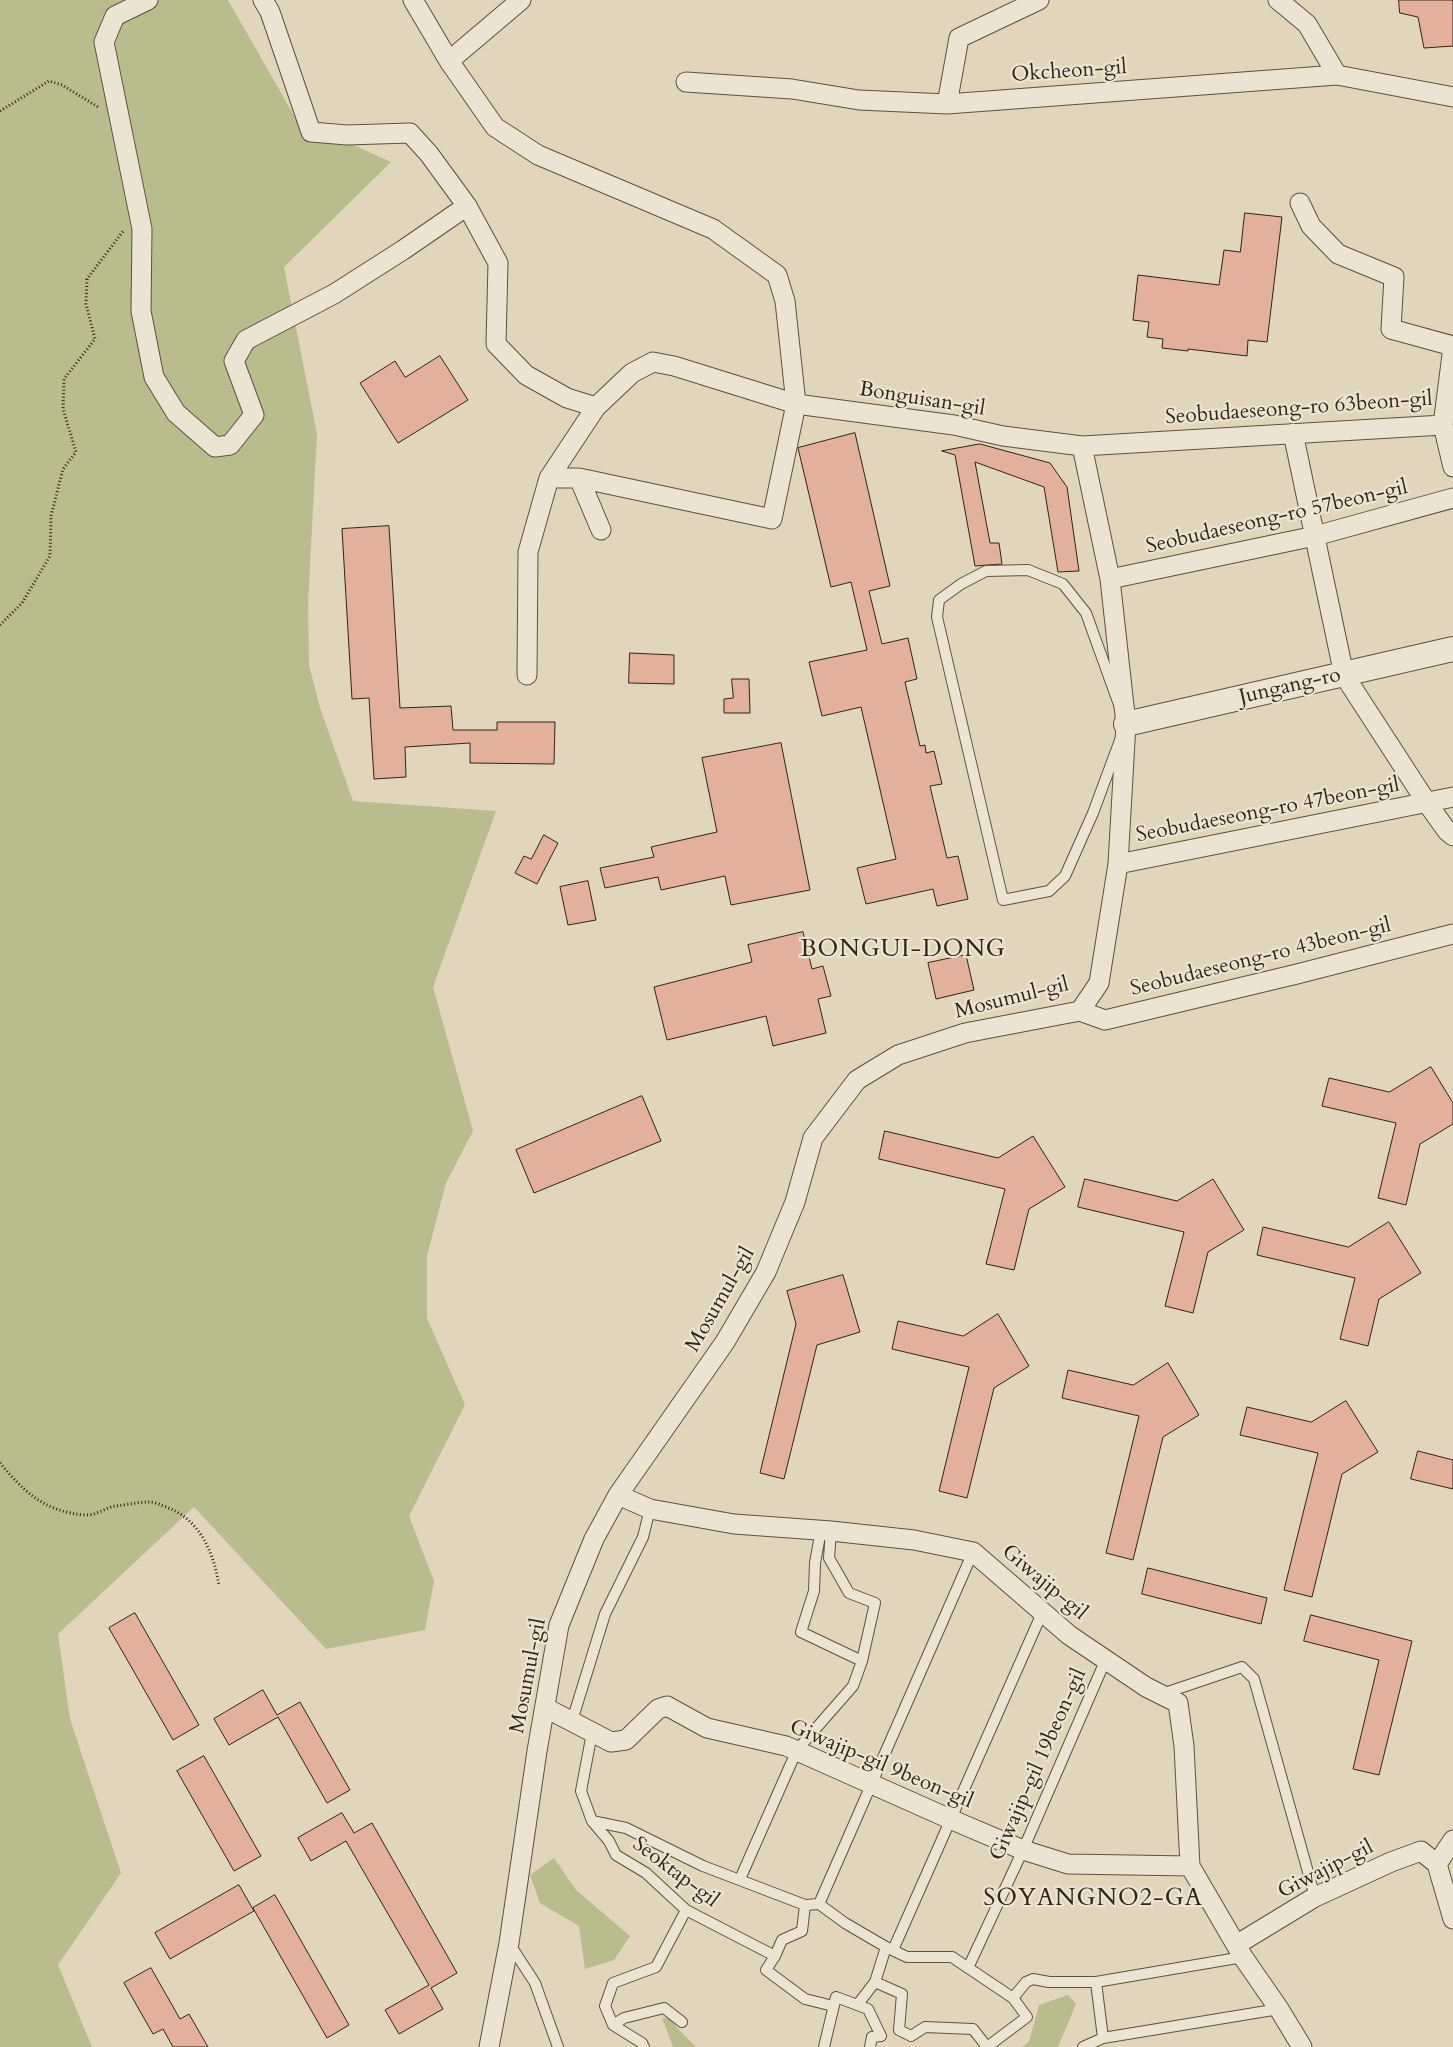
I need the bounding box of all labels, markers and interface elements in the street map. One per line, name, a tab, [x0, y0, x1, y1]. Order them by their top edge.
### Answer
street label: Okcheon-gil	[1010, 55, 1128, 89]
street label: Bonguisan-gil	[857, 378, 987, 422]
street label: Seobudaeseong-ro 63beon-gil	[1165, 387, 1433, 431]
street label: Seobudaeseong-ro 57beon-gil	[1144, 476, 1410, 560]
street label: Jungang-ro	[1237, 663, 1343, 711]
street label: Seobudaeseong-ro 47beon-gil	[1134, 773, 1402, 849]
street label: Seobudaeseong-ro 43beon-gil	[1128, 913, 1394, 1003]
district label: BONGUI-DONG	[799, 936, 1007, 964]
street label: Mosumul-gil	[952, 973, 1072, 1025]
street label: Mosumul-gil	[681, 1243, 761, 1357]
street label: Giwajip-gil	[996, 1540, 1092, 1626]
street label: Mosumul-gil	[505, 1616, 553, 1736]
street label: Giwajip-gil 19beon-gil	[985, 1665, 1093, 1865]
street label: Giwajip-gil 9beon-gil	[786, 1715, 976, 1815]
street label: Seoktap-gil	[627, 1832, 723, 1914]
street label: Giwajip-gil	[1274, 1835, 1378, 1905]
district label: SOYANGNO2-GA	[982, 1885, 1204, 1913]

